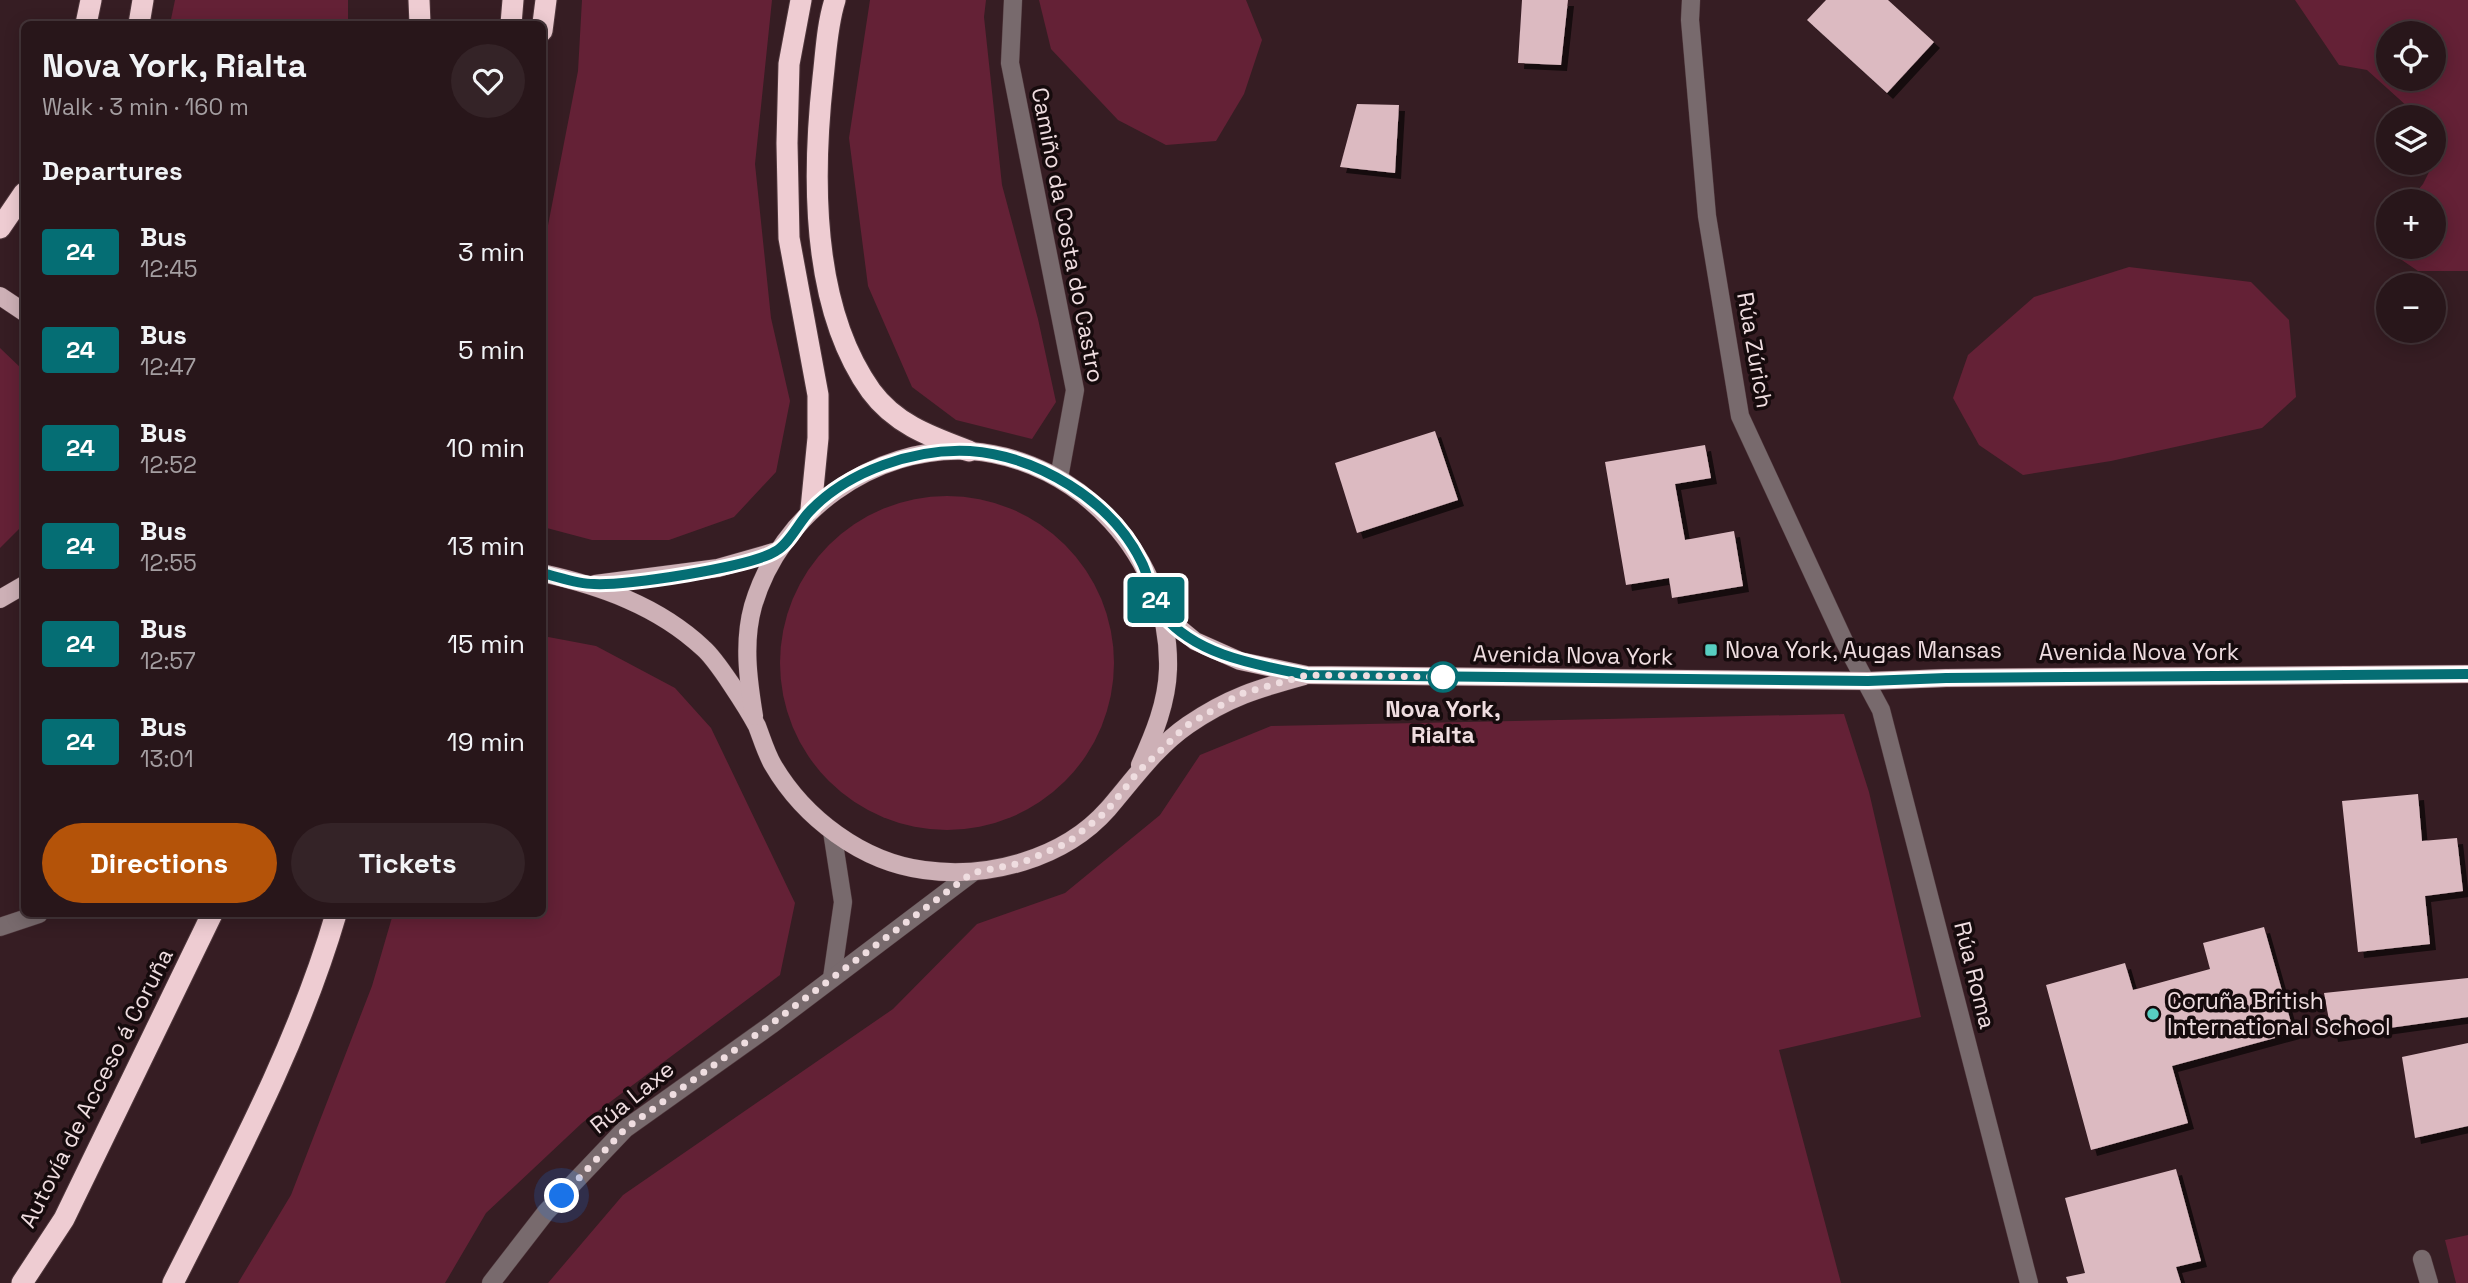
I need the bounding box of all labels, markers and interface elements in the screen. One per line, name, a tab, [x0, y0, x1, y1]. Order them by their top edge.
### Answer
map controls	[2376, 21, 2446, 343]
button: locate	[2376, 21, 2446, 91]
button: heart	[451, 44, 525, 118]
text: Nova York, Rialta	[42, 45, 307, 87]
street label: Camiño da Costa do Castro	[1025, 85, 1111, 385]
text: Walk · 3 min · 160 m	[42, 92, 249, 122]
button: layers	[2376, 105, 2446, 175]
text: Departures	[42, 154, 183, 188]
button: +	[2376, 189, 2446, 259]
text: Bus	[140, 220, 187, 254]
text: 3 min	[458, 235, 525, 269]
text: 24	[66, 236, 95, 267]
text: 12:45	[140, 254, 197, 284]
button: −	[2376, 273, 2446, 343]
street label: Rúa Zúrich	[1730, 290, 1780, 410]
text: Bus	[140, 318, 187, 352]
text: 5 min	[458, 333, 525, 367]
text: 24	[66, 334, 95, 365]
text: 12:47	[140, 352, 196, 382]
text: Bus	[140, 416, 187, 450]
text: 10 min	[446, 431, 525, 465]
text: 24	[66, 432, 95, 463]
text: 12:52	[140, 450, 197, 480]
text: Bus	[140, 514, 187, 548]
text: 13 min	[447, 529, 525, 563]
text: 24	[66, 530, 95, 561]
text: 12:55	[140, 548, 197, 578]
line badge: 24	[1124, 577, 1188, 623]
text: 24	[1141, 584, 1171, 615]
text: Bus	[140, 612, 187, 646]
text: 15 min	[447, 627, 525, 661]
text: 24	[66, 628, 95, 659]
place label: Nova York, Augas Mansas	[1725, 635, 2002, 665]
street label: Avenida Nova York	[2039, 637, 2239, 667]
street label: Avenida Nova York	[1472, 638, 1674, 672]
marker: Nova York, Augas Mansas	[1703, 642, 1719, 658]
text: 12:57	[140, 646, 196, 676]
marker: Nova York, Rialta	[1428, 662, 1458, 692]
place label: Nova York, Rialta	[1385, 694, 1501, 750]
text: Bus	[140, 710, 187, 744]
text: 19 min	[447, 725, 525, 759]
text: 24	[66, 726, 95, 757]
text: 13:01	[140, 744, 194, 774]
button: Directions	[42, 823, 277, 903]
button: Tickets	[291, 823, 525, 903]
street label: Rúa Roma	[1947, 918, 2003, 1032]
street label: Autovía de Acceso á Coruña	[12, 943, 180, 1233]
place label: Coruña British International School	[2167, 986, 2391, 1042]
marker: Coruña British International School	[2145, 1006, 2161, 1022]
street label: Rúa Laxe	[584, 1054, 680, 1140]
your location	[544, 1178, 579, 1213]

